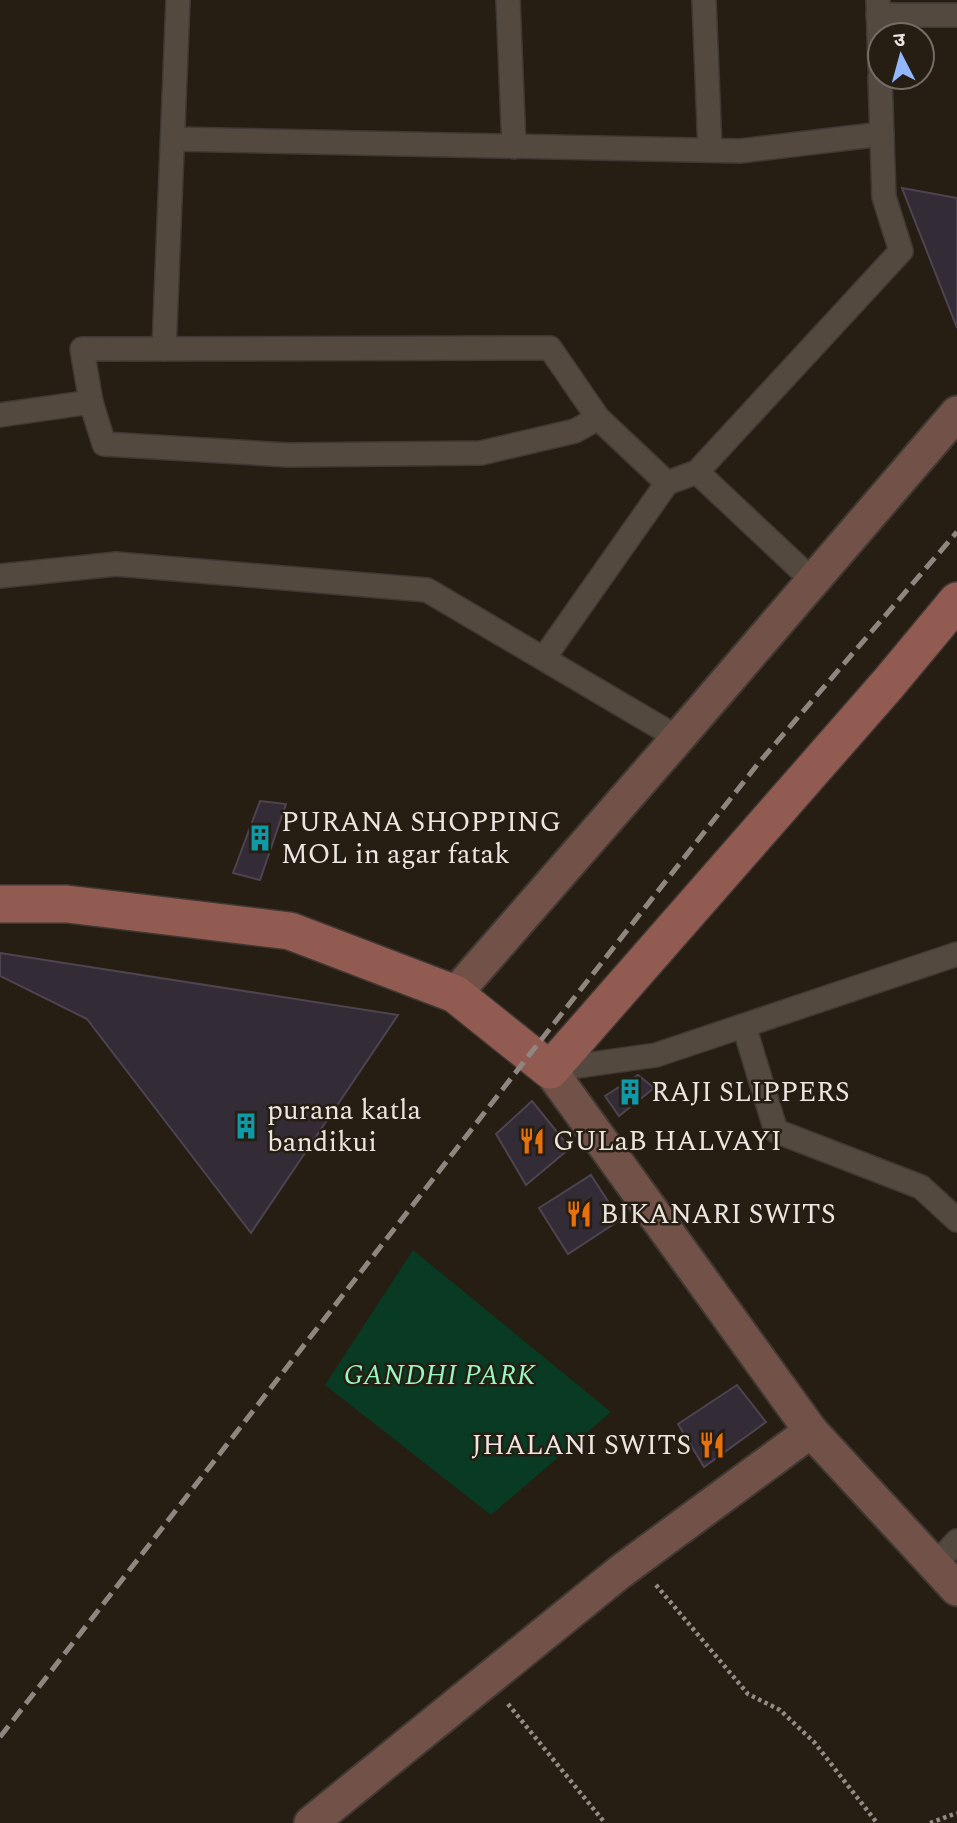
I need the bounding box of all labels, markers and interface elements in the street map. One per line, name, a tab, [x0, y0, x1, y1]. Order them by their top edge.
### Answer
north arrow	[866, 21, 936, 91]
text: उ	[892, 25, 907, 56]
place label: PURANA SHOPPING MOL in agar fatak	[281, 801, 561, 876]
building icon: PURANA SHOPPING MOL in agar fatak	[245, 823, 275, 853]
place label: RAJI SLIPPERS	[651, 1071, 850, 1114]
building icon: RAJI SLIPPERS	[615, 1077, 645, 1107]
place label: purana katla bandikui	[267, 1089, 422, 1164]
building icon: purana katla bandikui	[231, 1111, 261, 1141]
place label: GULaB HALVAYI	[553, 1120, 782, 1163]
restaurant icon: GULaB HALVAYI	[517, 1126, 547, 1156]
place label: BIKANARI SWITS	[600, 1193, 836, 1236]
restaurant icon: BIKANARI SWITS	[564, 1199, 594, 1229]
park label: GANDHI PARK	[344, 1354, 537, 1397]
place label: JHALANI SWITS	[472, 1424, 691, 1467]
restaurant icon: JHALANI SWITS	[697, 1430, 727, 1460]

